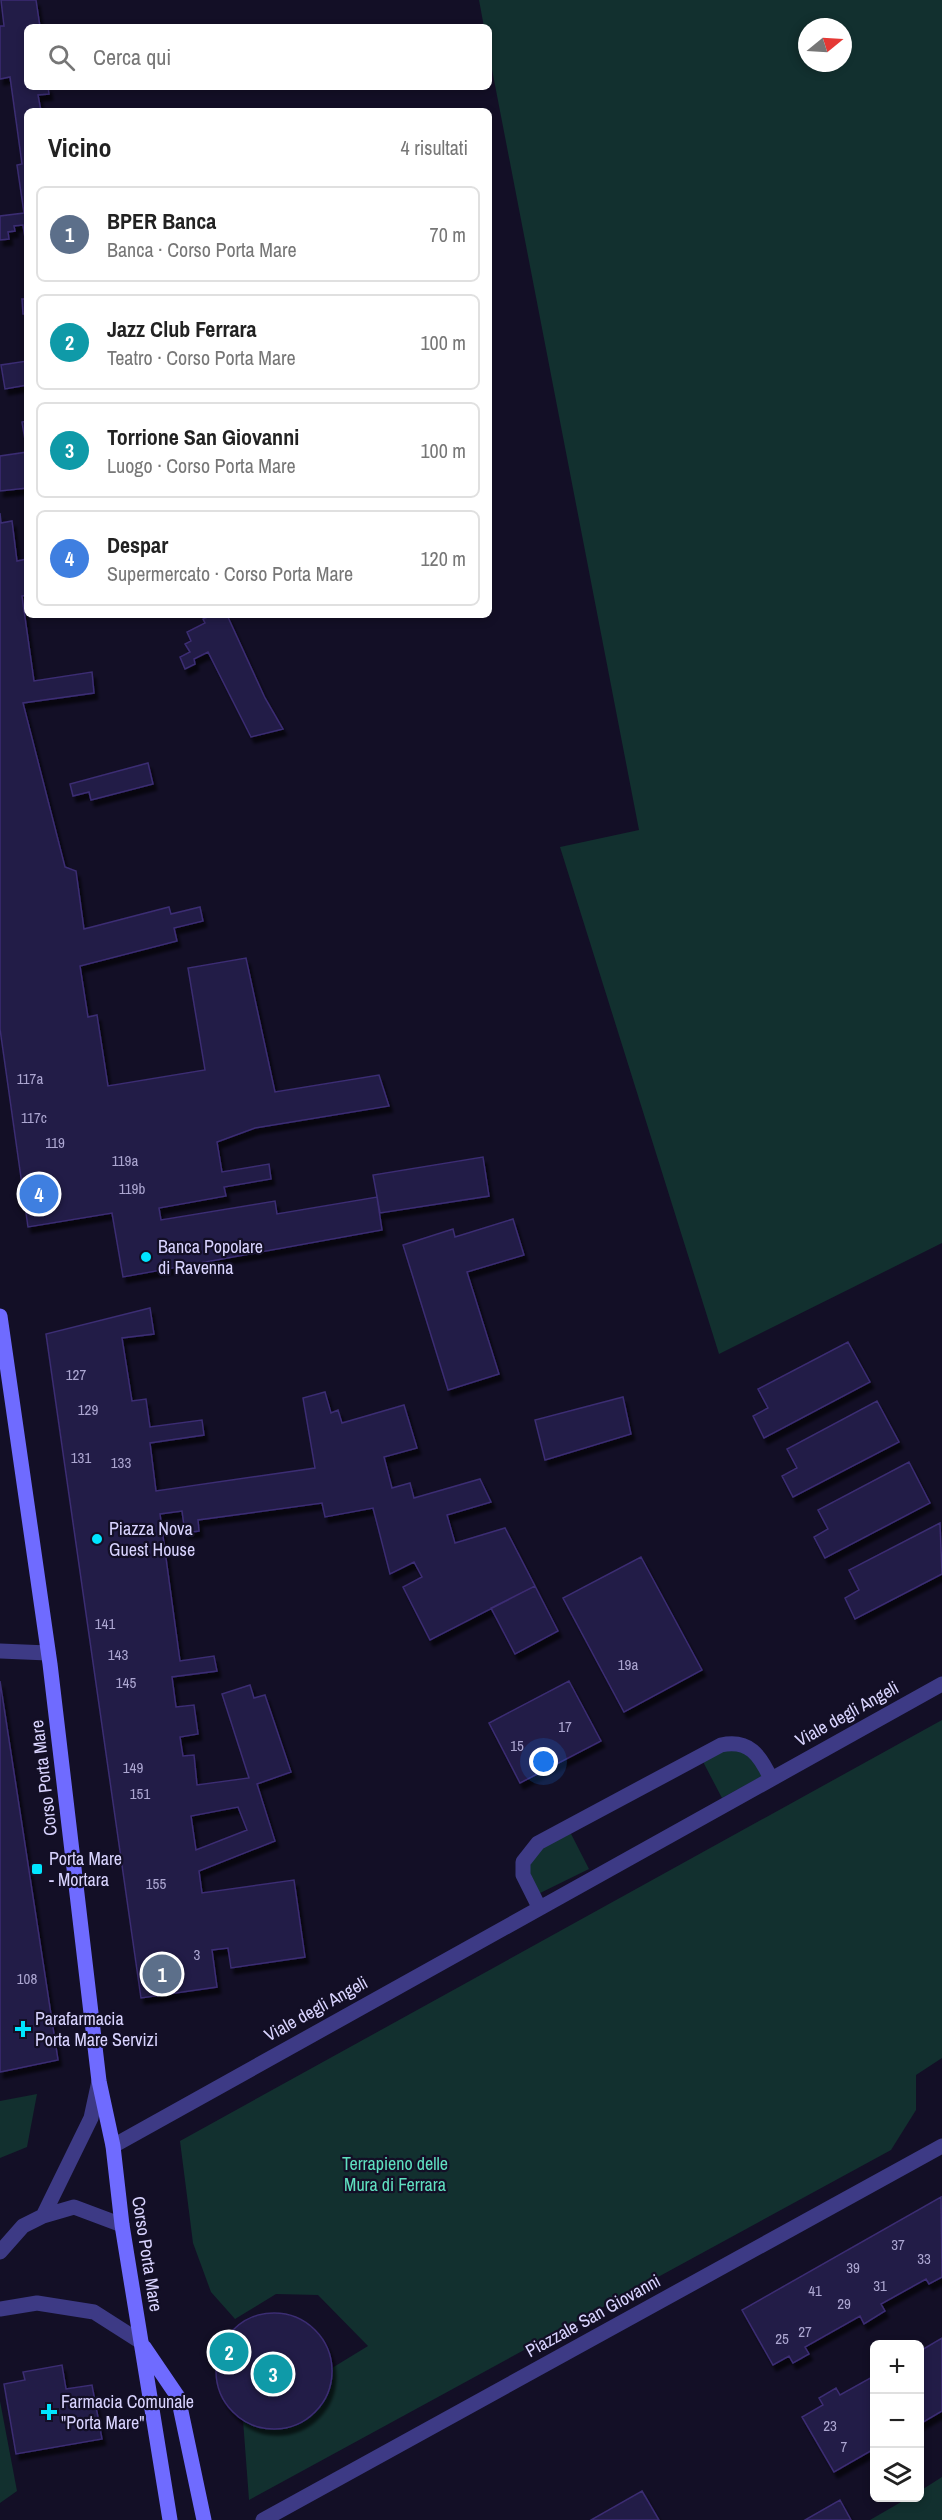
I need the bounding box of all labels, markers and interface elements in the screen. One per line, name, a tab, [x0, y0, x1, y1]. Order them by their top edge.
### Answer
north arrow	[798, 18, 852, 72]
search box	[24, 24, 492, 90]
icon: search	[45, 41, 78, 74]
text: Cerca qui	[93, 42, 171, 72]
text: Vicino	[48, 130, 112, 165]
text: 4 risultati	[401, 134, 468, 161]
text: BPER Banca	[107, 206, 216, 236]
text: 1	[65, 221, 74, 248]
text: 70 m	[430, 221, 466, 248]
text: Banca · Corso Porta Mare	[107, 236, 297, 263]
text: Jazz Club Ferrara	[107, 314, 257, 344]
text: 2	[65, 329, 74, 356]
text: 100 m	[420, 329, 466, 356]
text: Teatro · Corso Porta Mare	[107, 344, 296, 371]
text: Torrione San Giovanni	[107, 422, 299, 452]
text: 3	[65, 437, 74, 464]
text: 100 m	[420, 437, 466, 464]
text: Luogo · Corso Porta Mare	[107, 452, 296, 479]
text: Despar	[107, 530, 168, 560]
text: 4	[65, 545, 74, 572]
text: 120 m	[420, 545, 466, 572]
text: Supermercato · Corso Porta Mare	[107, 560, 353, 587]
house number: 117a	[17, 1068, 43, 1089]
house number: 117c	[21, 1107, 47, 1128]
house number: 119	[45, 1132, 65, 1153]
house number: 119a	[112, 1150, 138, 1171]
pin: 4	[20, 1172, 58, 1216]
house number: 119b	[119, 1178, 145, 1199]
place label: Banca Popolare di Ravenna	[158, 1234, 263, 1280]
marker: Banca Popolare di Ravenna	[139, 1250, 153, 1264]
house number: 127	[66, 1364, 86, 1385]
house number: 129	[78, 1399, 98, 1420]
house number: 131	[71, 1447, 91, 1468]
house number: 133	[111, 1452, 131, 1473]
place label: Piazza Nova Guest House	[109, 1516, 195, 1562]
marker: Piazza Nova Guest House	[90, 1532, 104, 1546]
house number: 141	[95, 1613, 115, 1634]
house number: 143	[108, 1644, 128, 1665]
house number: 19a	[618, 1654, 638, 1675]
house number: 145	[116, 1672, 136, 1693]
street label: Viale degli Angeli	[791, 1675, 903, 1752]
house number: 17	[558, 1716, 572, 1737]
street label: Corso Porta Mare	[24, 1719, 63, 1837]
house number: 15	[510, 1735, 524, 1756]
your location	[529, 1747, 558, 1776]
house number: 149	[123, 1757, 143, 1778]
house number: 151	[130, 1783, 150, 1804]
place label: Porta Mare - Mortara	[49, 1846, 122, 1892]
marker: Porta Mare - Mortara	[30, 1862, 44, 1876]
house number: 155	[146, 1873, 166, 1894]
house number: 3	[194, 1944, 201, 1965]
pin: 1	[142, 1952, 182, 1996]
house number: 108	[17, 1968, 37, 1989]
street label: Viale degli Angeli	[260, 1970, 372, 2047]
place label: Parafarmacia Porta Mare Servizi	[35, 2006, 158, 2052]
marker: Parafarmacia Porta Mare Servizi	[16, 2022, 30, 2036]
park label: Terrapieno delle Mura di Ferrara	[342, 2151, 448, 2197]
street label: Corso Porta Mare	[126, 2194, 169, 2313]
house number: 37	[891, 2234, 905, 2255]
house number: 33	[917, 2248, 931, 2269]
house number: 39	[846, 2257, 860, 2278]
street label: Piazzale San Giovanni	[521, 2268, 665, 2363]
house number: 31	[873, 2275, 887, 2296]
house number: 41	[808, 2280, 822, 2301]
house number: 29	[837, 2293, 851, 2314]
house number: 27	[798, 2321, 812, 2342]
house number: 25	[775, 2328, 789, 2349]
pin: 2	[210, 2330, 248, 2374]
map controls	[870, 2340, 924, 2502]
button: +	[870, 2340, 924, 2394]
pin: 3	[254, 2352, 292, 2396]
place label: Farmacia Comunale "Porta Mare"	[61, 2389, 194, 2435]
button: −	[870, 2394, 924, 2448]
marker: Farmacia Comunale "Porta Mare"	[42, 2405, 56, 2419]
house number: 23	[823, 2415, 837, 2436]
house number: 7	[841, 2436, 848, 2457]
button: layers	[870, 2448, 924, 2502]

